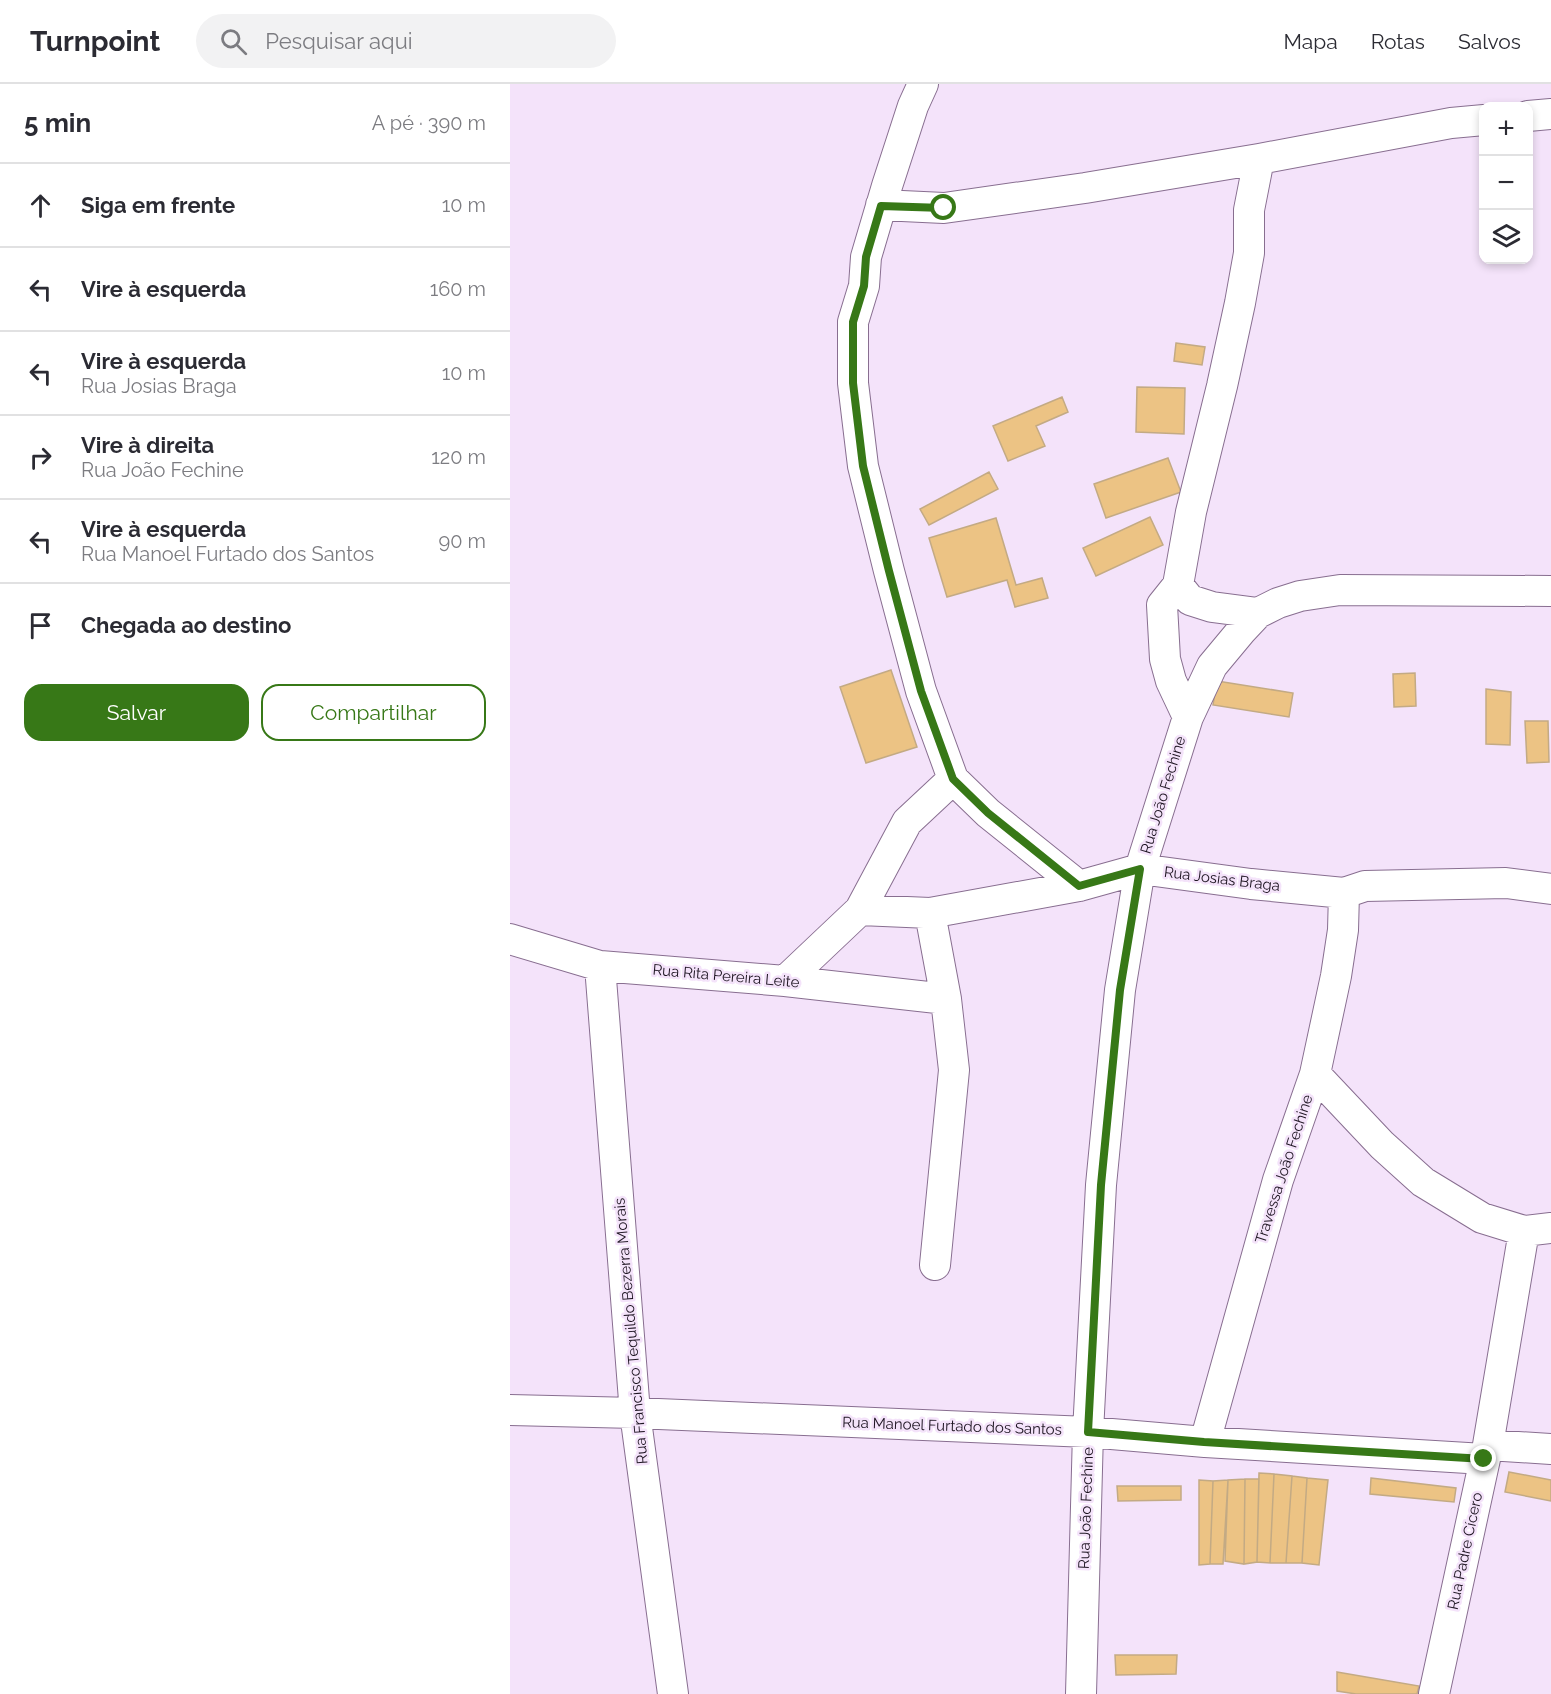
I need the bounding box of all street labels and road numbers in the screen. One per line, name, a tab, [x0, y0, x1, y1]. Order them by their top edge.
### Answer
street label: Rua João Fechine	[1137, 734, 1190, 856]
street label: Rua Josias Braga	[1163, 863, 1281, 895]
street label: Rua Rita Pereira Leite	[652, 961, 800, 991]
street label: Travessa João Fechine	[1251, 1092, 1317, 1246]
street label: Rua Francisco Tequildo Bezerra Morais	[610, 1197, 652, 1465]
street label: Rua Manoel Furtado dos Santos	[842, 1413, 1062, 1439]
street label: Rua João Fechine	[1075, 1446, 1097, 1569]
street label: Rua Padre Cícero	[1444, 1491, 1486, 1611]

